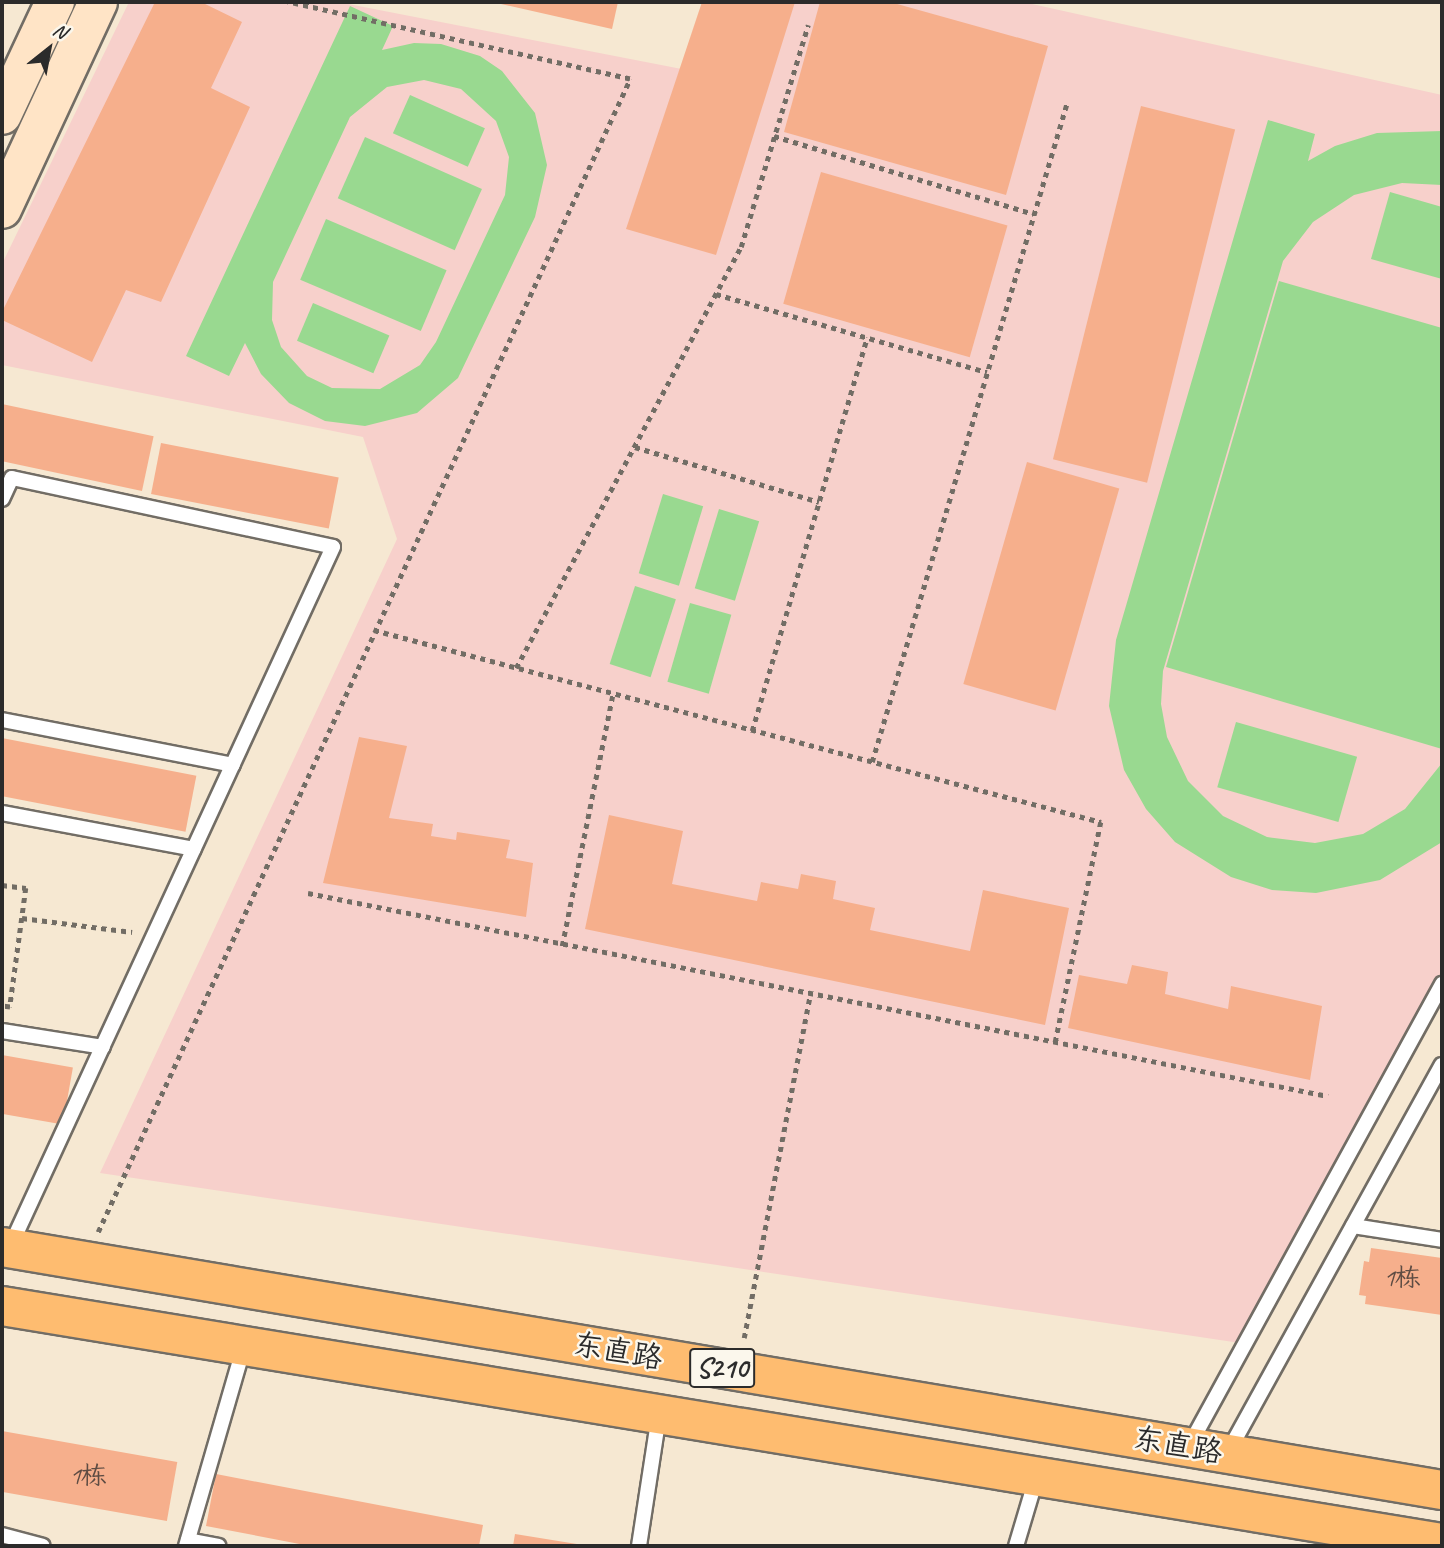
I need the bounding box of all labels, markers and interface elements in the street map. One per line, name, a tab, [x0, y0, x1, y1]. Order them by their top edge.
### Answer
north arrow	[14, 14, 84, 84]
text: N	[49, 18, 71, 44]
house number: 1栋	[1383, 1262, 1421, 1294]
street label: 东直路	[571, 1325, 665, 1377]
road number: S210	[689, 1344, 755, 1392]
street label: 东直路	[1131, 1419, 1225, 1471]
house number: 1栋	[69, 1460, 107, 1492]

